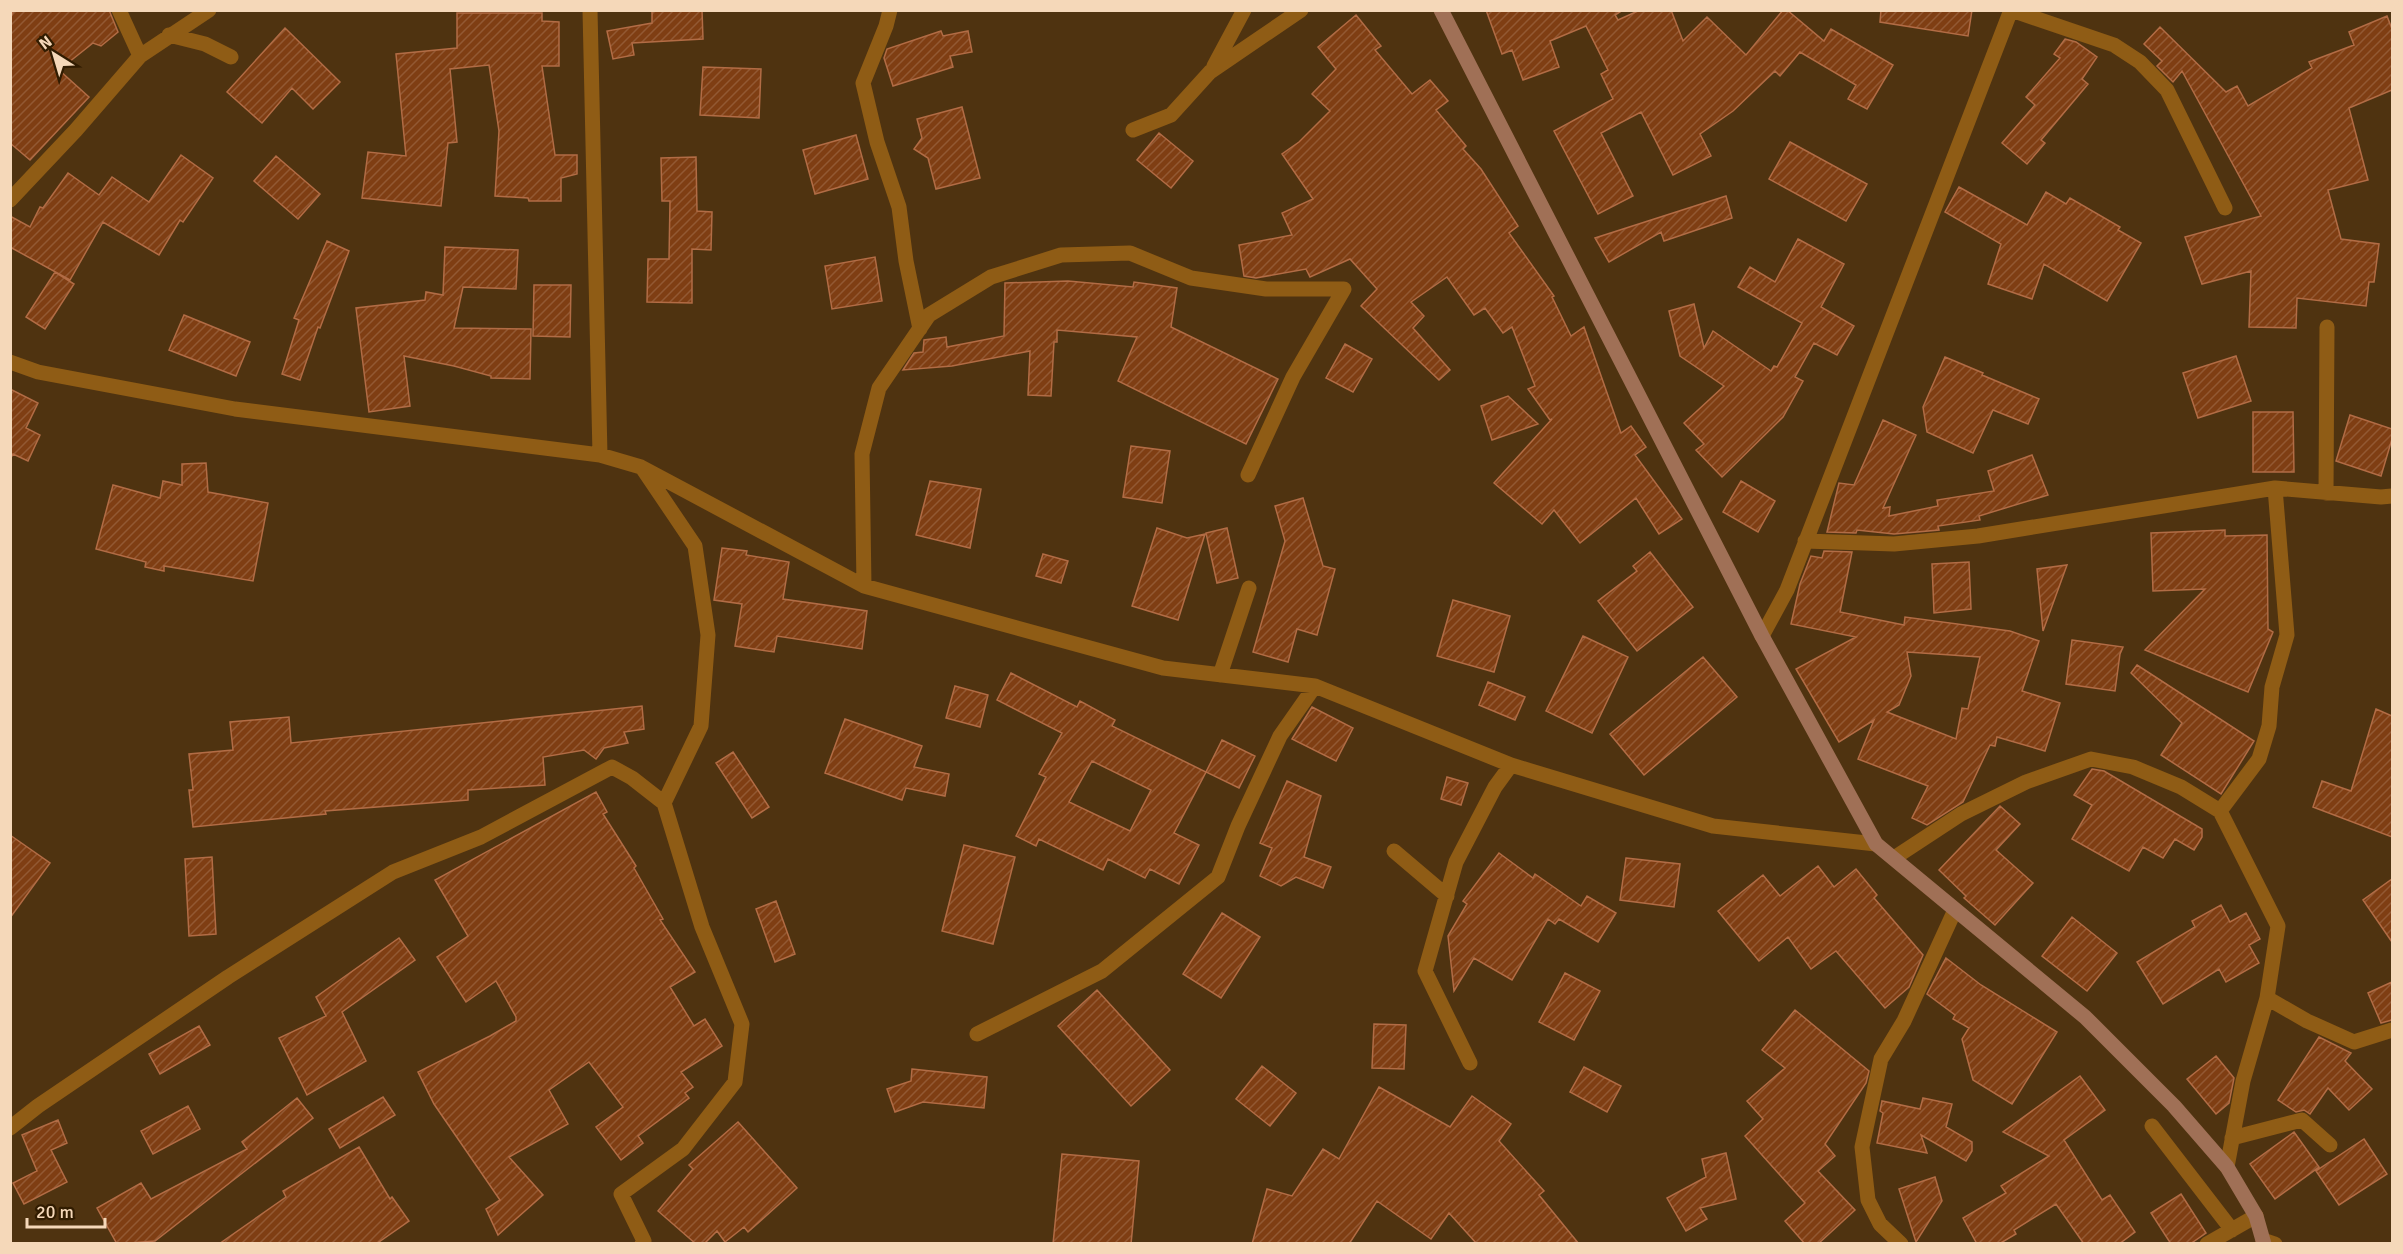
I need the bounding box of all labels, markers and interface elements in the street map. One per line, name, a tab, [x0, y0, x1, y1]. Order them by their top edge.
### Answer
north arrow	[24, 24, 84, 84]
text: N	[35, 31, 56, 54]
scale bar	[27, 1191, 105, 1229]
text: 20 m	[36, 1201, 74, 1223]

